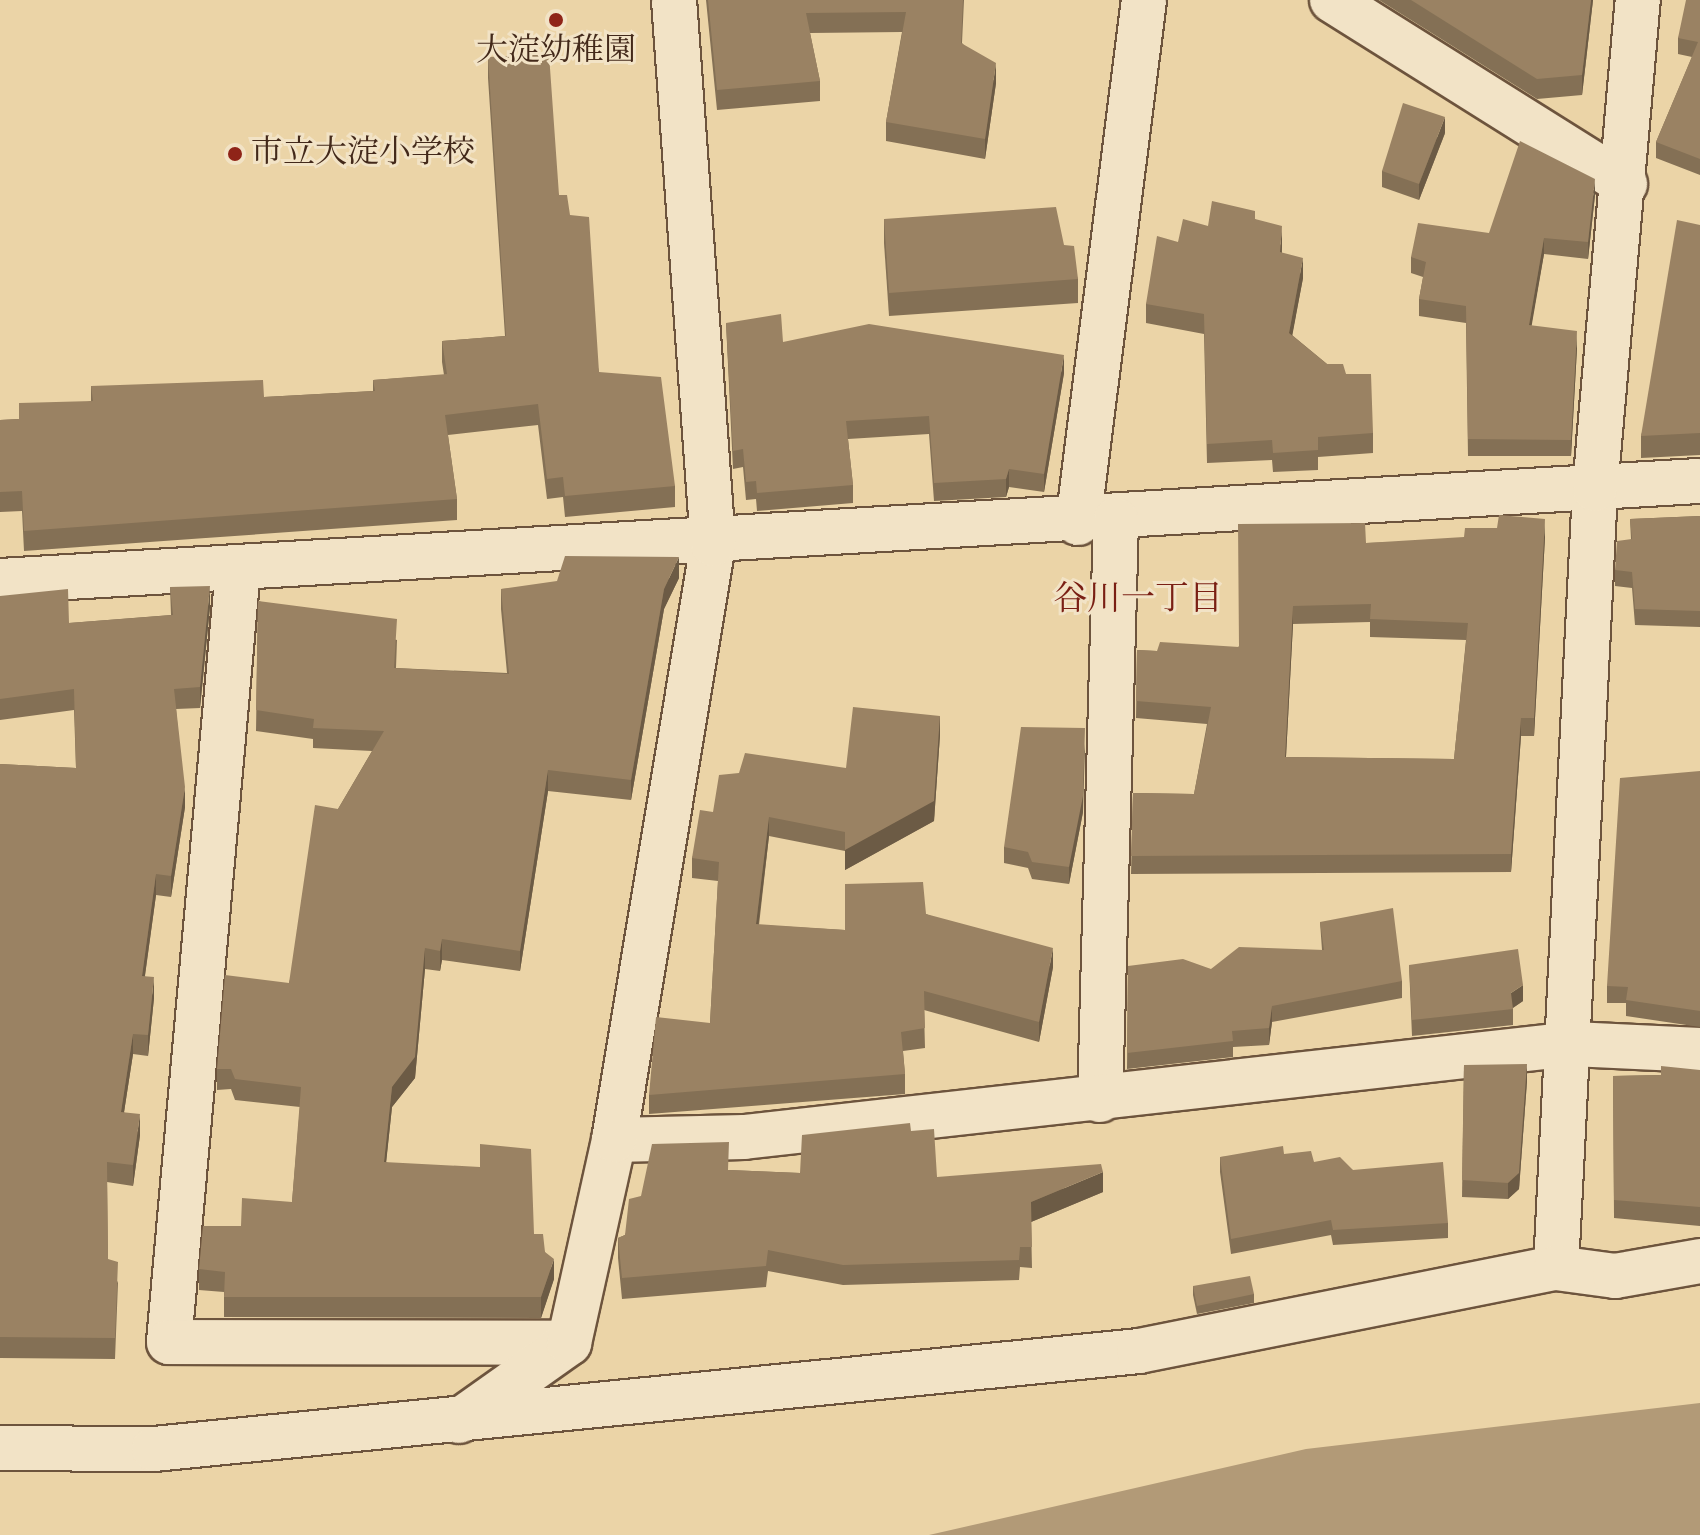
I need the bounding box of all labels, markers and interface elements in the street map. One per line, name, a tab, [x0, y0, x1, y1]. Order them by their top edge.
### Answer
marker: 大淀幼稚園	[547, 11, 565, 29]
place label: 大淀幼稚園	[476, 33, 636, 71]
place label: 市立大淀小学校	[251, 135, 475, 173]
marker: 市立大淀小学校	[226, 145, 244, 163]
district label: 谷川一丁目	[1053, 581, 1223, 621]

